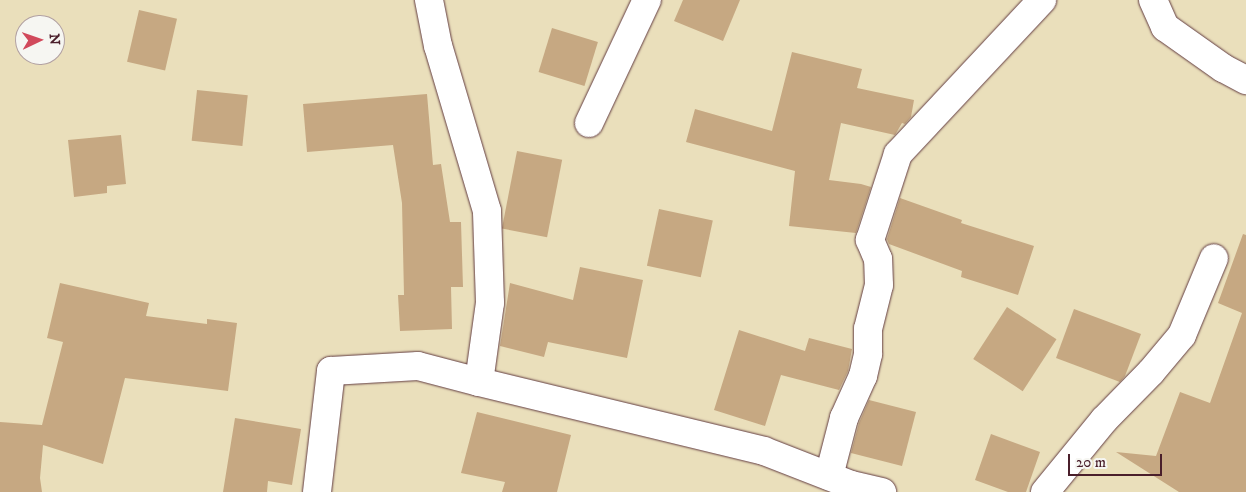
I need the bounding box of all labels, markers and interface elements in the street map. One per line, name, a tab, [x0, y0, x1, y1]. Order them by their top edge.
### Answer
north arrow	[15, 15, 65, 65]
text: N	[45, 33, 63, 45]
scale bar	[1071, 444, 1165, 476]
text: 20 m	[1076, 453, 1106, 472]

